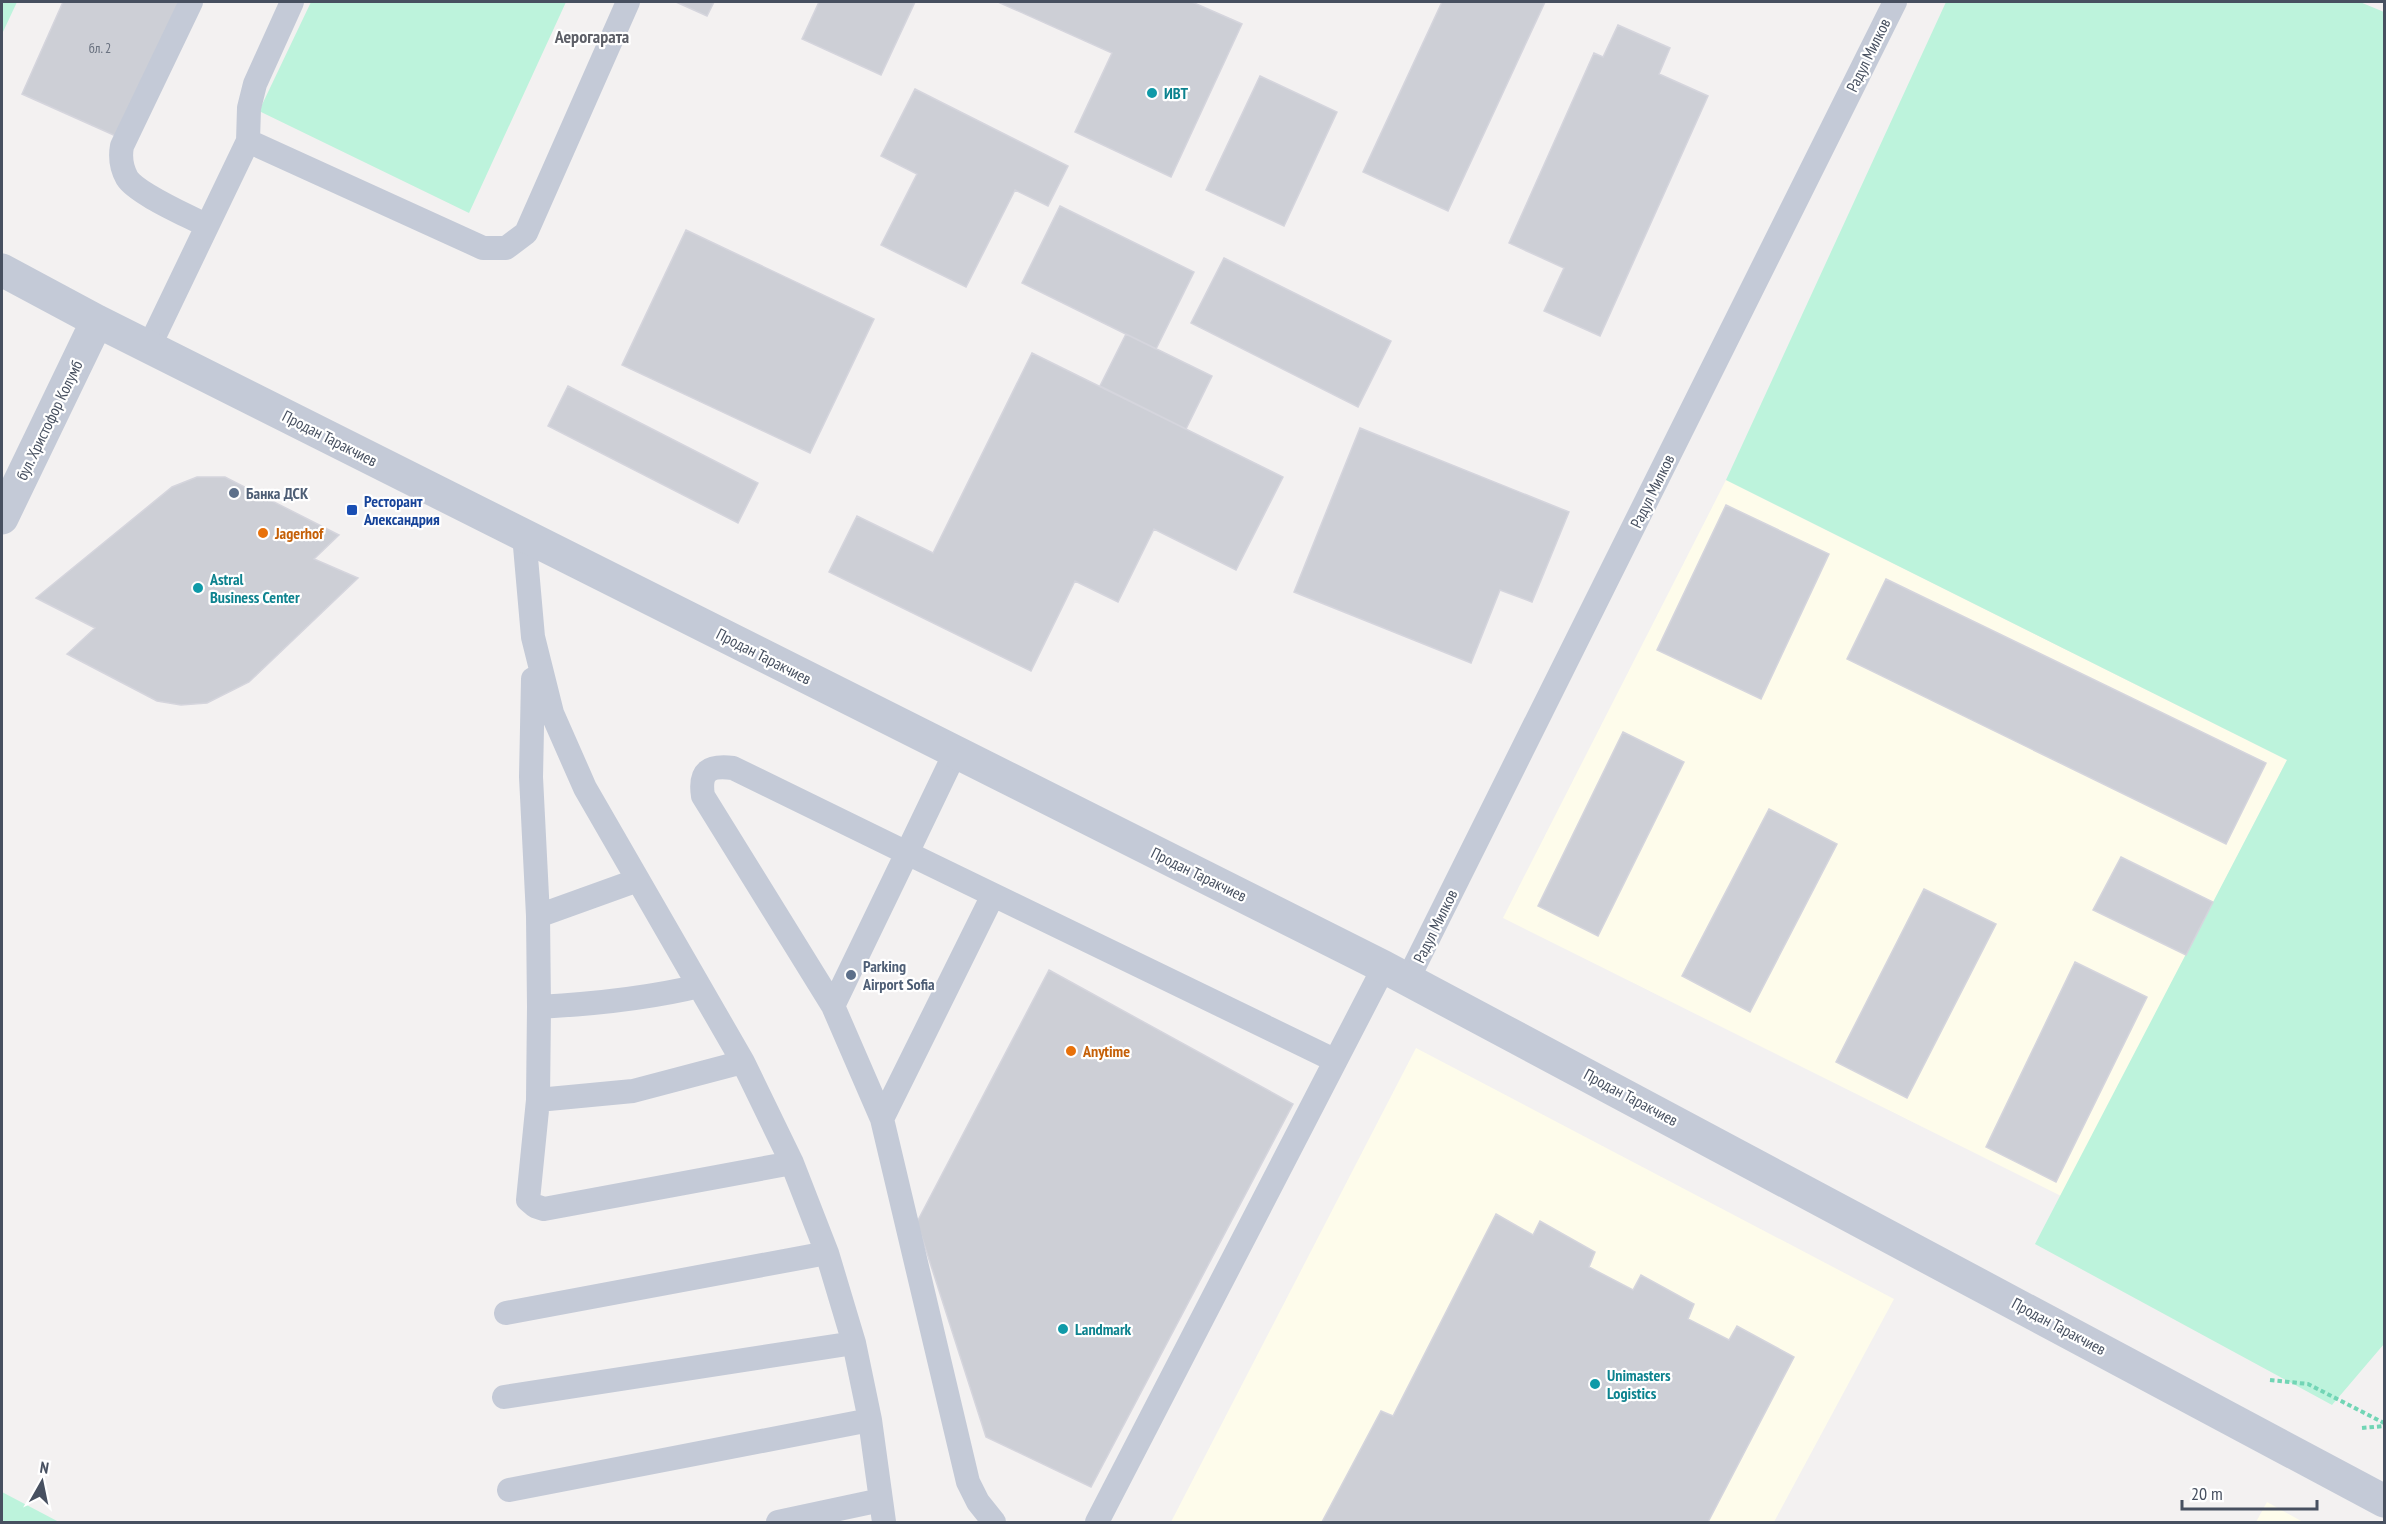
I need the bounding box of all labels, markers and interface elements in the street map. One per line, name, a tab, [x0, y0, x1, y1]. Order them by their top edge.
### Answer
street label: Радул Милков	[1842, 15, 1894, 95]
district label: Аерогарата	[554, 25, 629, 48]
house number: бл. 2	[89, 39, 111, 57]
place label: ИВТ	[1164, 83, 1188, 103]
marker: ИВТ	[1145, 86, 1159, 100]
street label: бул. Христофор Колумб	[11, 357, 87, 483]
street label: Продан Таракчиев	[279, 406, 381, 470]
street label: Радул Милков	[1626, 451, 1678, 531]
place label: Банка ДСК	[246, 483, 309, 503]
marker: Банка ДСК	[227, 486, 241, 500]
place label: Ресторант Александрия	[363, 491, 440, 529]
marker: Ресторант Александрия	[345, 503, 359, 517]
place label: Jagerhof	[274, 523, 324, 543]
marker: Jagerhof	[256, 526, 270, 540]
place label: Astral Business Center	[209, 569, 300, 607]
marker: Astral Business Center	[191, 581, 205, 595]
street label: Продан Таракчиев	[713, 624, 815, 688]
street label: Продан Таракчиев	[1148, 842, 1250, 906]
street label: Радул Милков	[1409, 886, 1461, 966]
place label: Parking Airport Sofia	[862, 956, 935, 994]
marker: Parking Airport Sofia	[844, 968, 858, 982]
place label: Anytime	[1082, 1041, 1130, 1061]
marker: Anytime	[1064, 1044, 1078, 1058]
street label: Продан Таракчиев	[1581, 1064, 1681, 1130]
street label: Продан Таракчиев	[2009, 1293, 2109, 1359]
place label: Landmark	[1075, 1319, 1132, 1339]
marker: Landmark	[1056, 1322, 1070, 1336]
place label: Unimasters Logistics	[1607, 1365, 1671, 1403]
marker: Unimasters Logistics	[1588, 1377, 1602, 1391]
north arrow	[12, 1452, 72, 1512]
text: N	[39, 1457, 50, 1478]
scale bar	[2182, 1473, 2317, 1511]
text: 20 m	[2191, 1482, 2223, 1505]

